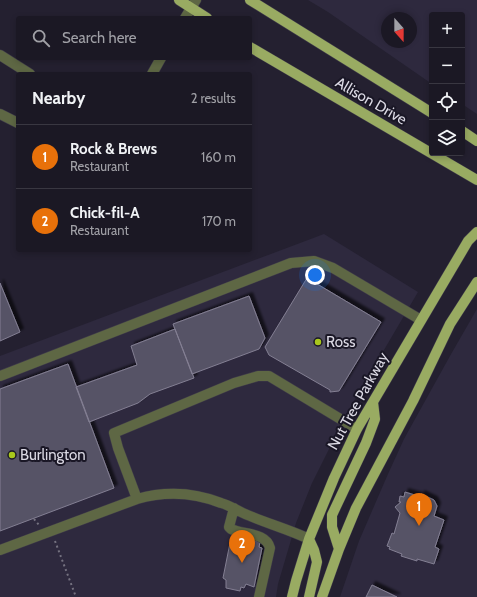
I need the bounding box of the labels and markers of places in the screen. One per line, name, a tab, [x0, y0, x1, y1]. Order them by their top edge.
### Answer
place label: Ross	[326, 333, 355, 351]
marker: Ross	[313, 337, 323, 347]
place label: Burlington	[20, 446, 86, 464]
marker: Burlington	[7, 450, 17, 460]
pin: 1	[406, 493, 432, 526]
pin: 2	[229, 530, 255, 563]

